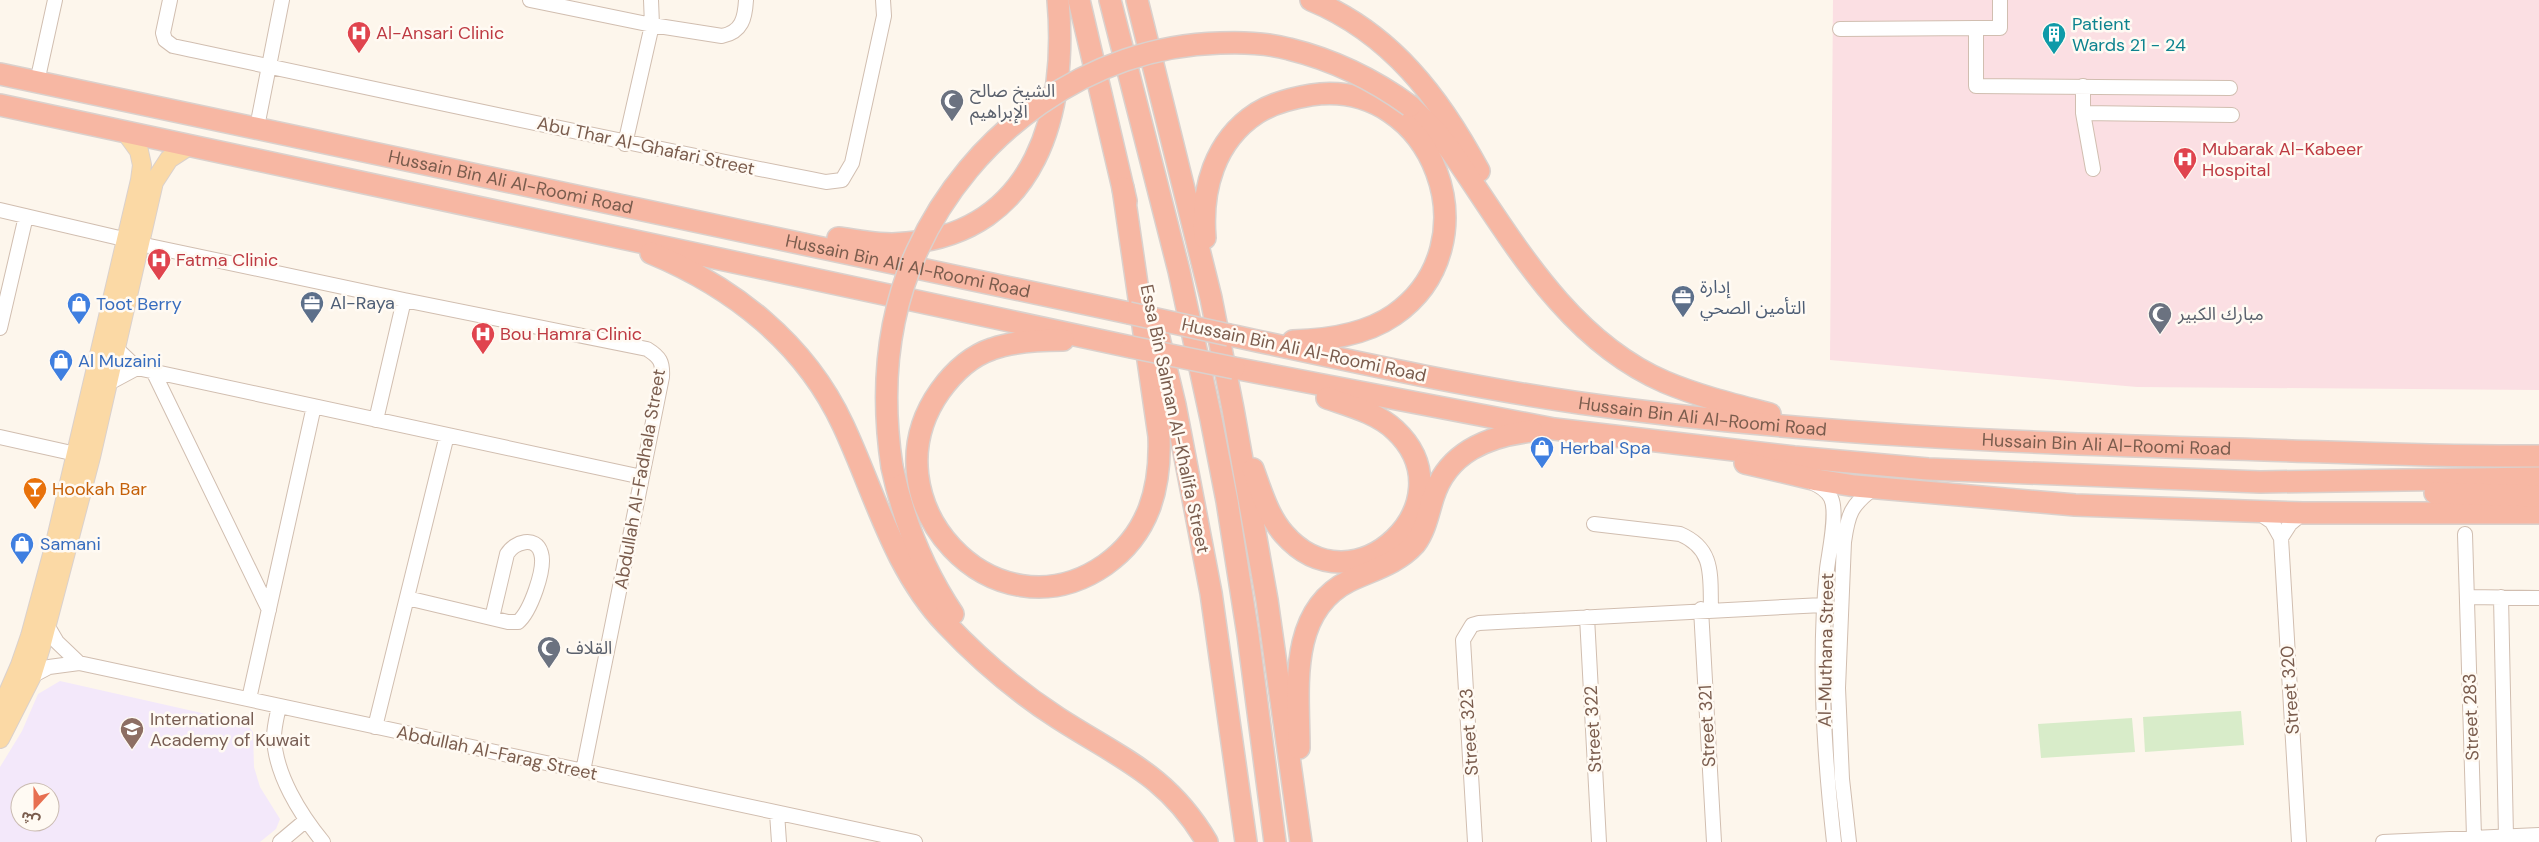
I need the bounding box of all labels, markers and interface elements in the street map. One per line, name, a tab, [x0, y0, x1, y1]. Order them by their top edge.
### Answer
place label: Patient Wards 21 - 24	[2072, 12, 2186, 57]
hospital icon: Al-Ansari Clinic	[346, 20, 372, 54]
place label: Al-Ansari Clinic	[376, 21, 504, 45]
building icon: Patient Wards 21 - 24	[2041, 21, 2067, 55]
place label: الشيخ صالح الإبراهيم	[970, 79, 1055, 125]
mosque icon: الشيخ صالح الإبراهيم	[939, 88, 965, 122]
street label: Abu Thar Al-Ghafari Street	[535, 111, 757, 181]
place label: Mubarak Al-Kabeer Hospital	[2202, 137, 2363, 182]
street label: Hussain Bin Ali Al-Roomi Road	[386, 145, 635, 220]
hospital icon: Mubarak Al-Kabeer Hospital	[2172, 146, 2198, 180]
street label: Hussain Bin Ali Al-Roomi Road	[783, 229, 1033, 304]
hospital icon: Fatma Clinic	[146, 247, 172, 281]
place label: Fatma Clinic	[176, 248, 278, 272]
place label: إدارة التأمين الصحي	[1700, 275, 1806, 321]
street label: Essa Bin Salman Al-Khalifa Street	[1135, 282, 1215, 556]
office icon: إدارة التأمين الصحي	[1670, 284, 1696, 318]
office icon: Al-Raya	[299, 290, 325, 324]
shop icon: Toot Berry	[66, 291, 92, 325]
place label: Al-Raya	[330, 291, 395, 315]
place label: Toot Berry	[96, 292, 182, 316]
mosque icon: مبارك الكبير	[2147, 301, 2173, 335]
place label: مبارك الكبير	[2177, 302, 2264, 326]
street label: Hussain Bin Ali Al-Roomi Road	[1179, 312, 1429, 388]
hospital icon: Bou Hamra Clinic	[470, 321, 496, 355]
place label: Bou Hamra Clinic	[500, 322, 642, 346]
shop icon: Al Muzaini	[48, 348, 74, 382]
place label: Al Muzaini	[78, 349, 161, 373]
street label: Abdullah Al-Fadhala Street	[609, 367, 671, 591]
street label: Hussain Bin Ali Al-Roomi Road	[1577, 391, 1828, 442]
street label: Hussain Bin Ali Al-Roomi Road	[1981, 428, 2232, 461]
shop icon: Herbal Spa	[1529, 435, 1555, 469]
place label: Herbal Spa	[1560, 436, 1651, 460]
bar icon: Hookah Bar	[22, 476, 48, 510]
place label: Hookah Bar	[52, 477, 147, 501]
shop icon: Samani	[9, 531, 35, 565]
place label: Samani	[40, 532, 101, 556]
street label: Al-Muthana Street	[1813, 573, 1839, 727]
mosque icon: القلاف	[536, 635, 562, 669]
place label: القلاف	[566, 636, 612, 660]
street label: Street 320	[2275, 645, 2305, 735]
street label: Street 283	[2457, 673, 2485, 761]
street label: Street 321	[1693, 684, 1721, 768]
street label: Street 322	[1579, 685, 1607, 773]
street label: Street 323	[1454, 688, 1484, 776]
place label: International Academy of Kuwait	[150, 707, 310, 752]
school or university icon: International Academy of Kuwait	[119, 716, 145, 750]
street label: Abdullah Al-Farag Street	[394, 720, 600, 786]
north arrow	[10, 782, 60, 832]
text: ش	[18, 807, 43, 831]

